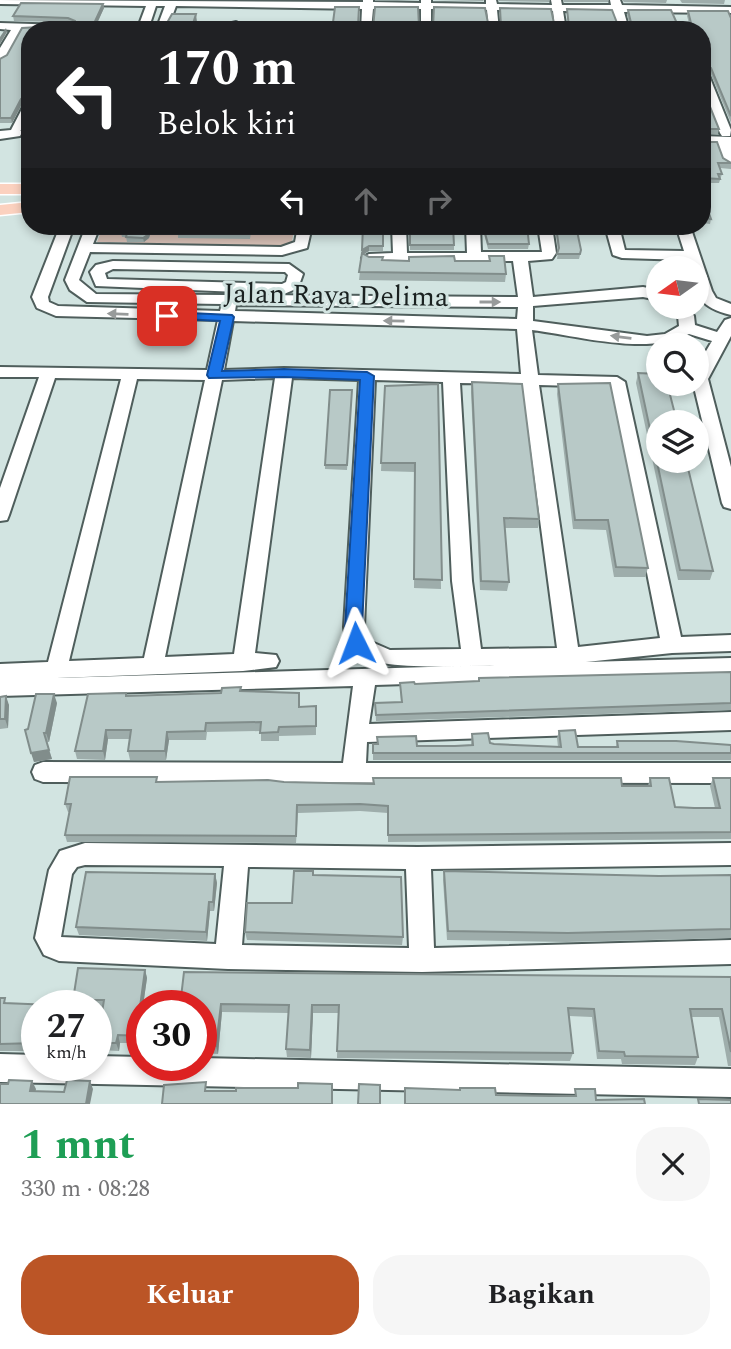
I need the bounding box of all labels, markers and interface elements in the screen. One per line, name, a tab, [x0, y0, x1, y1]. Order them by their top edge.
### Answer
text: 170 m	[157, 32, 296, 107]
icon: left	[42, 49, 133, 140]
text: Belok kiri	[157, 100, 296, 149]
icon: left	[274, 182, 312, 220]
icon: ahead	[347, 182, 385, 220]
icon: right	[420, 182, 458, 220]
north arrow	[646, 256, 709, 318]
map controls	[646, 256, 709, 473]
street label: Jalan Raya Delima	[223, 272, 449, 319]
pin	[137, 286, 197, 346]
one-way arrow	[480, 296, 502, 308]
icon: arrive	[148, 297, 186, 335]
one-way arrow	[107, 308, 129, 320]
one-way arrow	[383, 316, 405, 327]
one-way arrow	[610, 332, 632, 343]
button: search	[646, 333, 709, 396]
button: layers	[646, 410, 709, 473]
position arrow	[319, 606, 393, 680]
speed limit sign: 30	[126, 990, 217, 1081]
text: 27	[47, 1000, 86, 1053]
text: km/h	[46, 1039, 87, 1066]
text: 1 mnt	[21, 1114, 135, 1177]
button: close	[636, 1127, 710, 1201]
text: 330 m · 08:28	[21, 1172, 150, 1207]
button: Keluar	[21, 1255, 359, 1335]
button: Bagikan	[373, 1255, 710, 1335]

